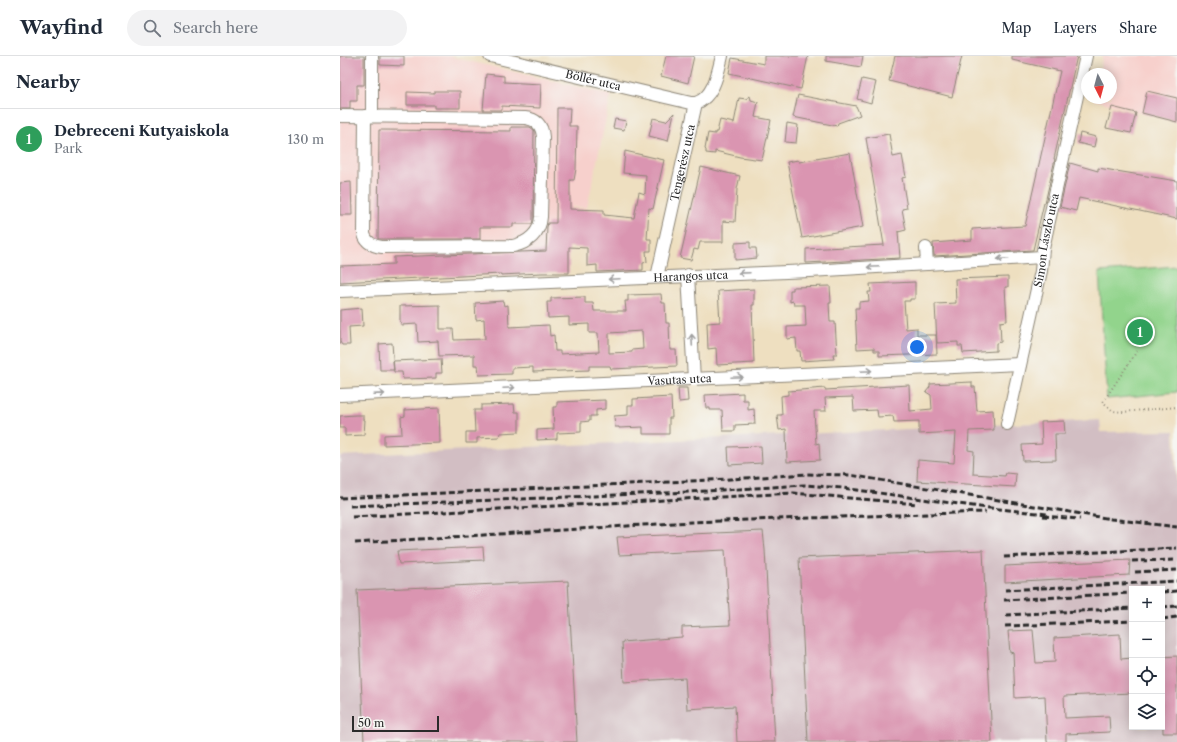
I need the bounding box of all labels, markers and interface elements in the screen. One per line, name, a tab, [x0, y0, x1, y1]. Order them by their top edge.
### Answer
search box	[127, 10, 407, 46]
text: Wayfind	[20, 16, 103, 39]
icon: search	[141, 17, 163, 39]
text: Search here	[173, 18, 258, 37]
text: Map	[1001, 19, 1031, 37]
text: Layers	[1053, 19, 1097, 37]
text: Share	[1119, 19, 1157, 37]
street label: Böllér utca	[564, 67, 623, 93]
north arrow	[1081, 68, 1117, 104]
text: Nearby	[16, 72, 80, 92]
text: Debreceni Kutyaiskola	[54, 121, 229, 140]
street label: Tengerész utca	[667, 123, 698, 203]
text: 1	[26, 131, 32, 147]
text: 130 m	[288, 131, 324, 147]
text: Park	[54, 140, 82, 156]
street label: Simon László utca	[1031, 192, 1062, 289]
one-way arrow	[997, 256, 1010, 263]
one-way arrow	[867, 263, 880, 271]
street label: Harangos utca	[653, 267, 729, 285]
one-way arrow	[738, 270, 751, 277]
one-way arrow	[608, 275, 621, 283]
pin: 1	[1127, 317, 1153, 347]
one-way arrow	[688, 334, 696, 347]
your location	[907, 337, 927, 357]
one-way arrow	[859, 367, 872, 375]
street label: Vasutas utca	[646, 371, 712, 388]
one-way arrow	[730, 374, 743, 381]
one-way arrow	[502, 384, 515, 392]
one-way arrow	[372, 390, 385, 397]
map controls	[1129, 586, 1165, 730]
button: +	[1129, 586, 1165, 622]
button: −	[1129, 622, 1165, 658]
button: locate	[1129, 658, 1165, 694]
button: layers	[1129, 694, 1165, 730]
scale bar	[352, 714, 439, 733]
text: 50 m	[358, 716, 384, 730]

